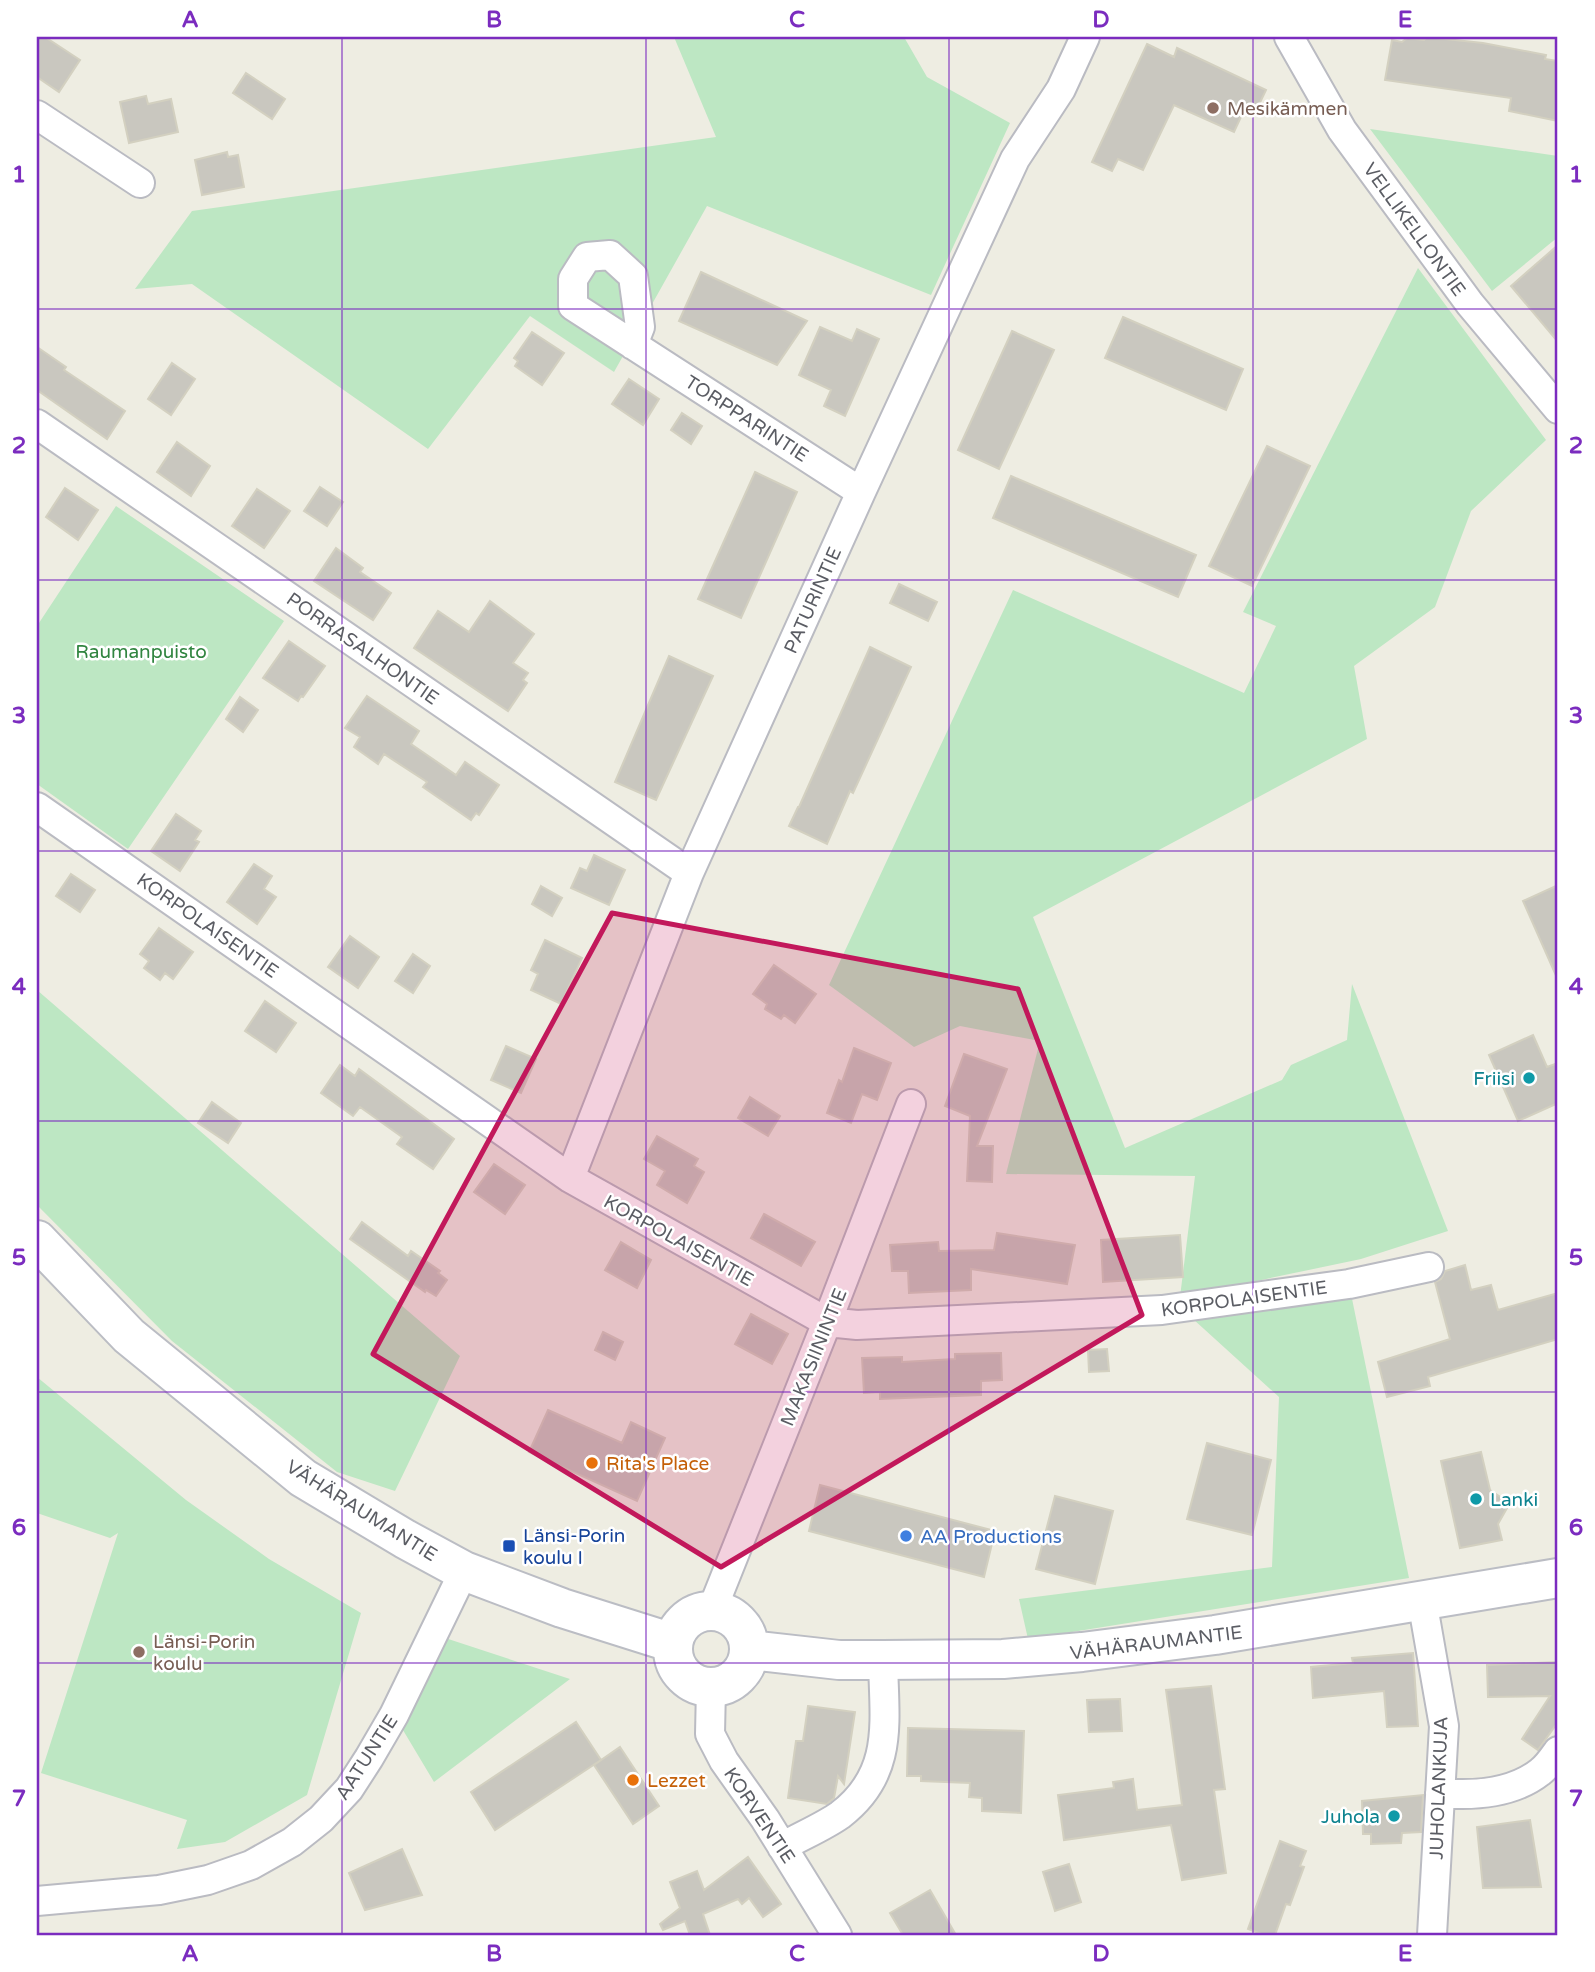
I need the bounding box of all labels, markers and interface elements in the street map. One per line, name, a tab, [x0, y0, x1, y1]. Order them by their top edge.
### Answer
text: A	[181, 6, 199, 34]
text: B	[486, 6, 502, 34]
text: C	[789, 6, 805, 34]
text: D	[1092, 6, 1110, 34]
text: E	[1398, 6, 1412, 34]
place label: Mesikämmen	[1227, 98, 1348, 120]
marker: Mesikämmen	[1205, 100, 1221, 116]
street label: VELLIKELLONTIE	[1359, 159, 1470, 300]
text: 1	[12, 161, 26, 189]
text: 1	[1569, 161, 1583, 189]
street label: TORPPARINTIE	[681, 371, 812, 467]
text: 2	[12, 432, 26, 460]
text: 2	[1569, 432, 1583, 460]
street label: PATURINTIE	[780, 544, 846, 657]
street label: PORRASALHONTIE	[282, 588, 443, 710]
park label: Raumanpuisto	[75, 641, 207, 663]
text: 3	[12, 702, 26, 730]
text: 3	[1569, 702, 1583, 730]
street label: KORPOLAISENTIE	[132, 869, 282, 983]
text: 4	[12, 973, 27, 1001]
text: 4	[1569, 973, 1584, 1001]
place label: Friisi	[1473, 1068, 1515, 1090]
marker: Friisi	[1521, 1070, 1537, 1086]
street label: KORPOLAISENTIE	[600, 1191, 757, 1291]
text: 5	[12, 1244, 26, 1272]
text: 5	[1569, 1244, 1583, 1272]
street label: KORPOLAISENTIE	[1160, 1276, 1329, 1322]
street label: MAKASIININTIE	[776, 1285, 852, 1429]
place label: Rita's Place	[606, 1453, 709, 1475]
street label: VÄHÄRAUMANTIE	[282, 1455, 441, 1566]
marker: Rita's Place	[584, 1455, 600, 1471]
place label: Lanki	[1490, 1489, 1538, 1511]
marker: Lanki	[1468, 1491, 1484, 1507]
text: 6	[12, 1514, 26, 1542]
text: 6	[1569, 1514, 1583, 1542]
place label: Länsi-Porin koulu I	[523, 1525, 625, 1569]
place label: AA Productions	[920, 1526, 1062, 1548]
marker: AA Productions	[898, 1528, 914, 1544]
marker: Länsi-Porin koulu I	[501, 1538, 517, 1554]
street label: VÄHÄRAUMANTIE	[1069, 1621, 1244, 1664]
place label: Länsi-Porin koulu	[153, 1631, 255, 1675]
marker: Länsi-Porin koulu	[131, 1644, 147, 1660]
street label: AATUNTIE	[331, 1711, 403, 1804]
street label: JUHOLANKUJA	[1426, 1716, 1452, 1860]
street label: KORVENTIE	[719, 1763, 799, 1868]
place label: Lezzet	[647, 1770, 706, 1792]
marker: Lezzet	[625, 1772, 641, 1788]
text: 7	[12, 1785, 26, 1813]
text: 7	[1569, 1785, 1583, 1813]
place label: Juhola	[1321, 1806, 1380, 1828]
marker: Juhola	[1386, 1808, 1402, 1824]
text: A	[181, 1940, 199, 1968]
text: B	[486, 1940, 502, 1968]
text: C	[789, 1940, 805, 1968]
text: D	[1092, 1940, 1110, 1968]
text: E	[1398, 1940, 1412, 1968]

